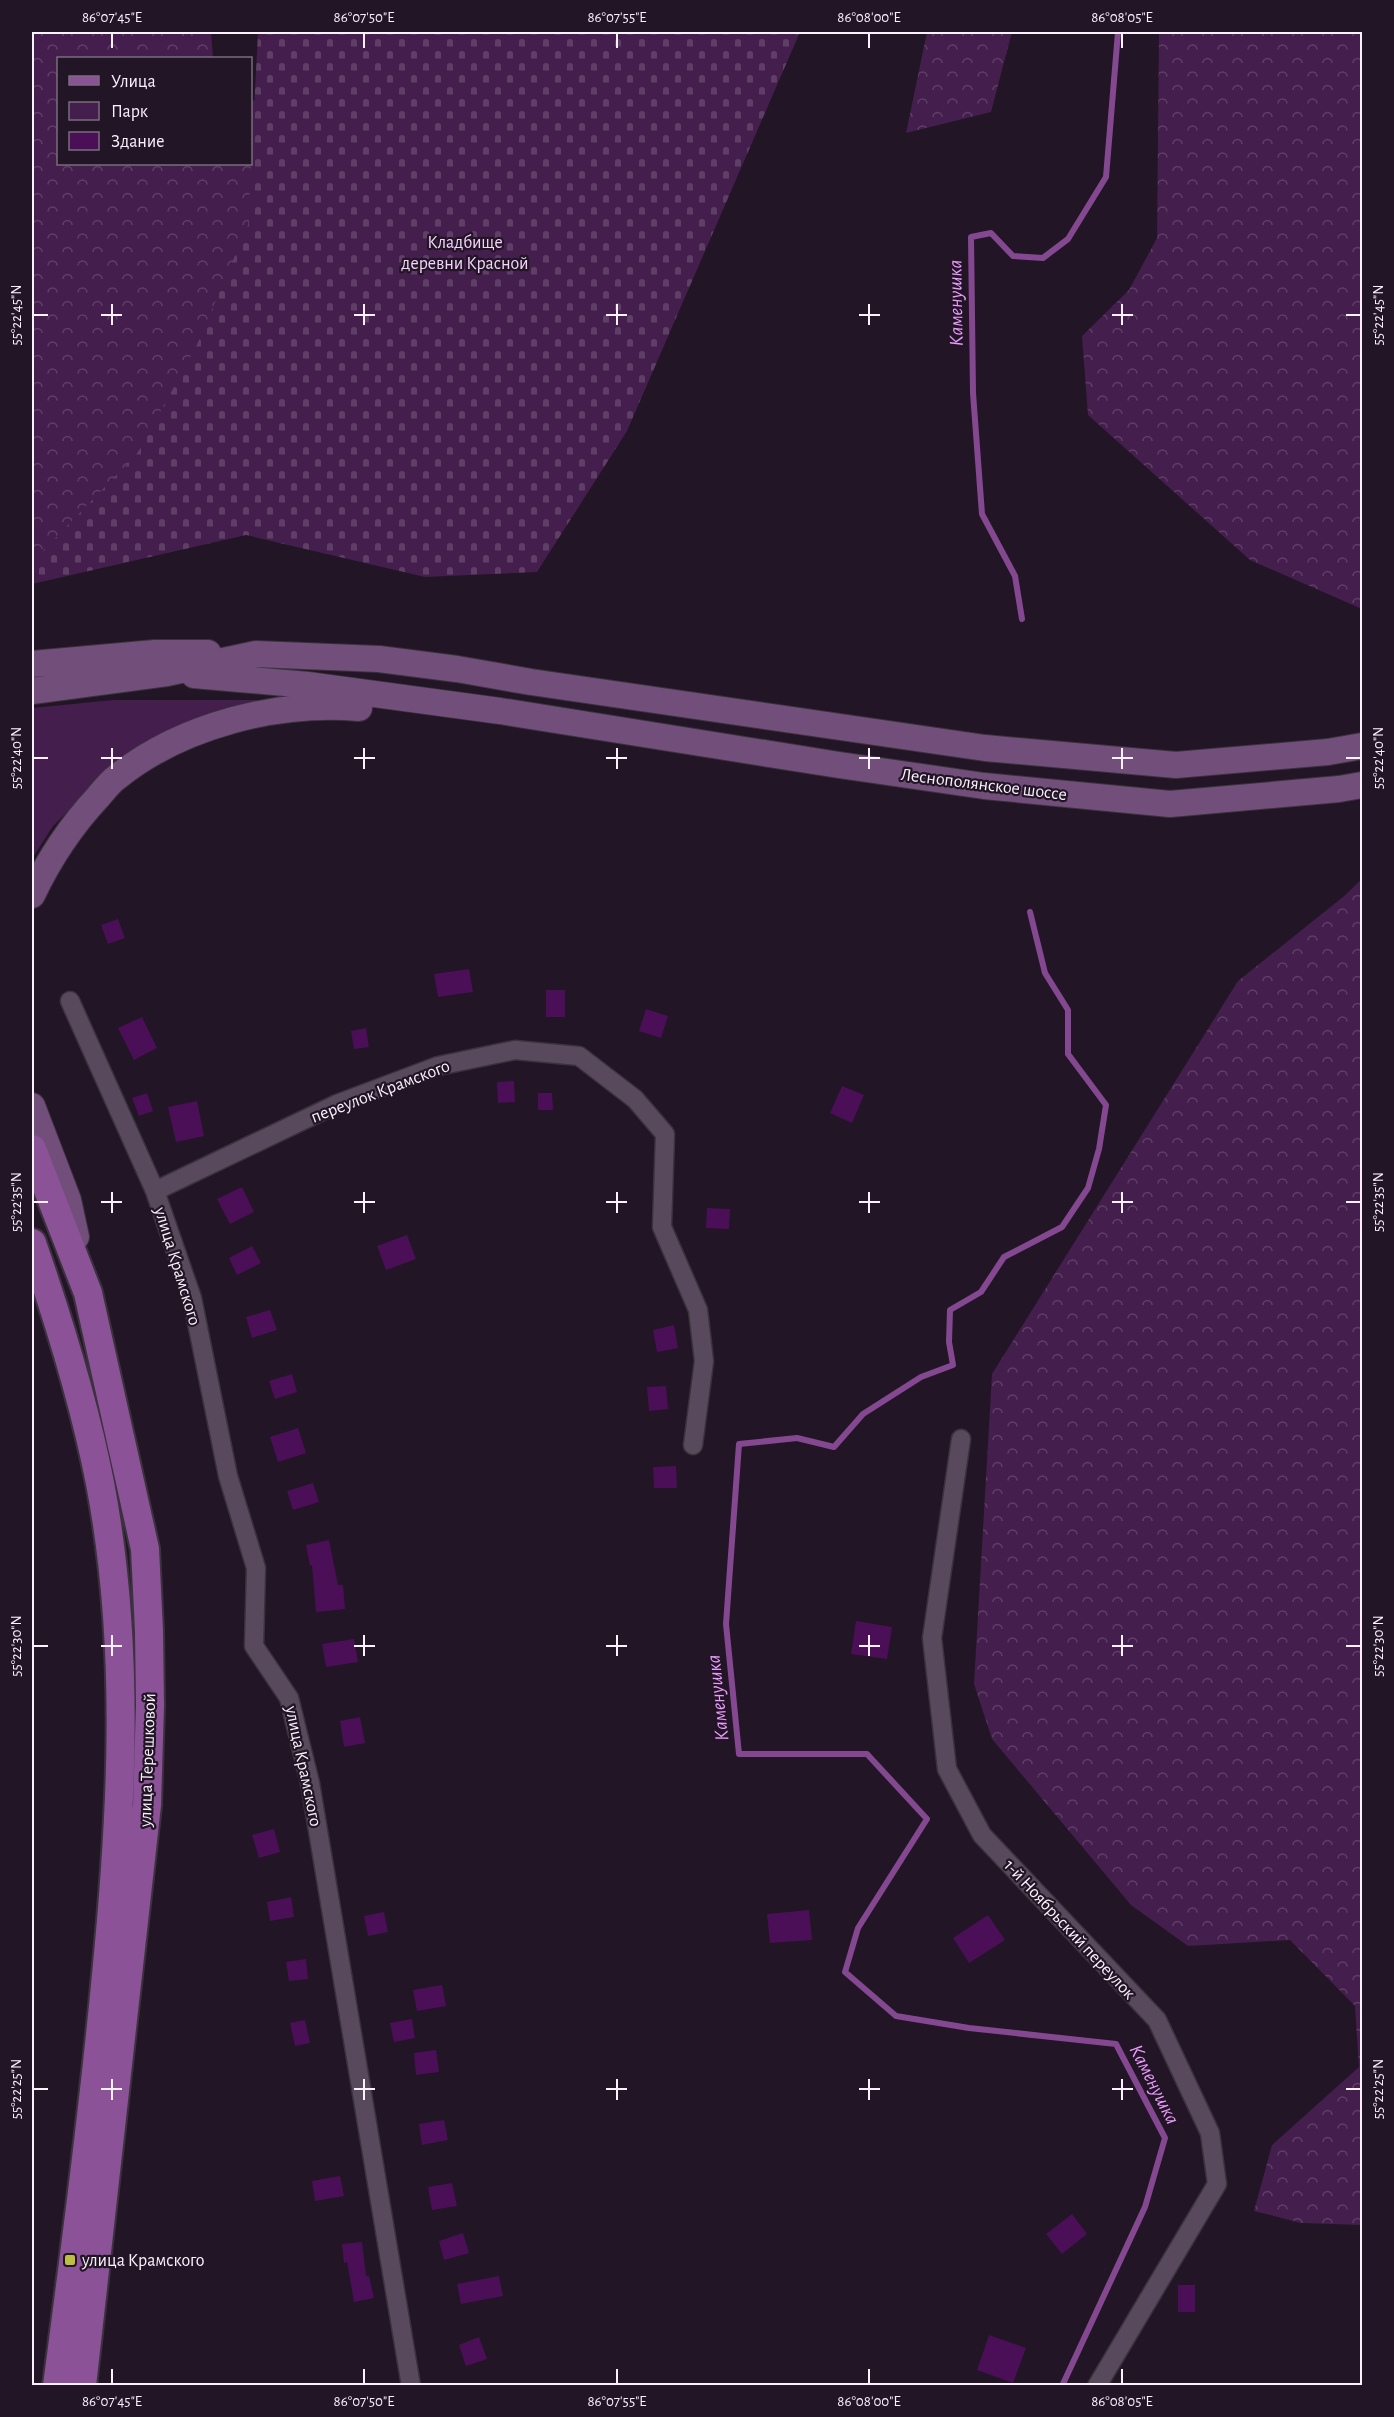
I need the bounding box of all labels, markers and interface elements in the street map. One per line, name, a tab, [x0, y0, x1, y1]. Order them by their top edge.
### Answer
text: 86°07'45"E	[82, 10, 142, 25]
text: 86°07'50"E	[334, 10, 394, 25]
text: 86°07'55"E	[587, 10, 647, 25]
text: 86°08'00"E	[837, 10, 901, 25]
text: 86°08'05"E	[1091, 10, 1153, 25]
legend	[57, 57, 252, 165]
text: Улица	[111, 73, 156, 91]
text: Парк	[111, 103, 149, 121]
text: Здание	[111, 133, 165, 151]
park label: Кладбище деревни Красной	[401, 233, 529, 273]
water label: Каменушка	[945, 260, 967, 346]
text: 55°22'45"N	[9, 284, 24, 346]
text: 55°22'45"N	[1371, 284, 1386, 346]
text: 55°22'40"N	[9, 727, 24, 789]
text: 55°22'40"N	[1371, 727, 1386, 789]
street label: Леснополянское шоссе	[900, 766, 1068, 804]
street label: переулок Крамского	[308, 1057, 452, 1127]
text: 55°22'35"N	[9, 1172, 24, 1232]
text: 55°22'35"N	[1371, 1172, 1386, 1232]
street label: улица Крамского	[150, 1204, 204, 1328]
text: 55°22'30"N	[9, 1615, 24, 1677]
text: 55°22'30"N	[1371, 1615, 1386, 1677]
water label: Каменушка	[704, 1654, 732, 1742]
street label: улица Терешковой	[137, 1693, 159, 1828]
street label: улица Крамского	[281, 1703, 325, 1828]
street label: 1-й Ноябрьский переулок	[1000, 1856, 1140, 2003]
water label: Каменушка	[1126, 2041, 1183, 2128]
text: 55°22'25"N	[9, 2059, 24, 2119]
text: 55°22'25"N	[1371, 2059, 1386, 2119]
place label: улица Крамского	[81, 2252, 205, 2270]
marker: улица Крамского	[63, 2253, 77, 2267]
text: 86°07'45"E	[82, 2394, 142, 2409]
text: 86°07'50"E	[334, 2394, 394, 2409]
text: 86°07'55"E	[587, 2394, 647, 2409]
text: 86°08'00"E	[837, 2394, 901, 2409]
text: 86°08'05"E	[1091, 2394, 1153, 2409]

